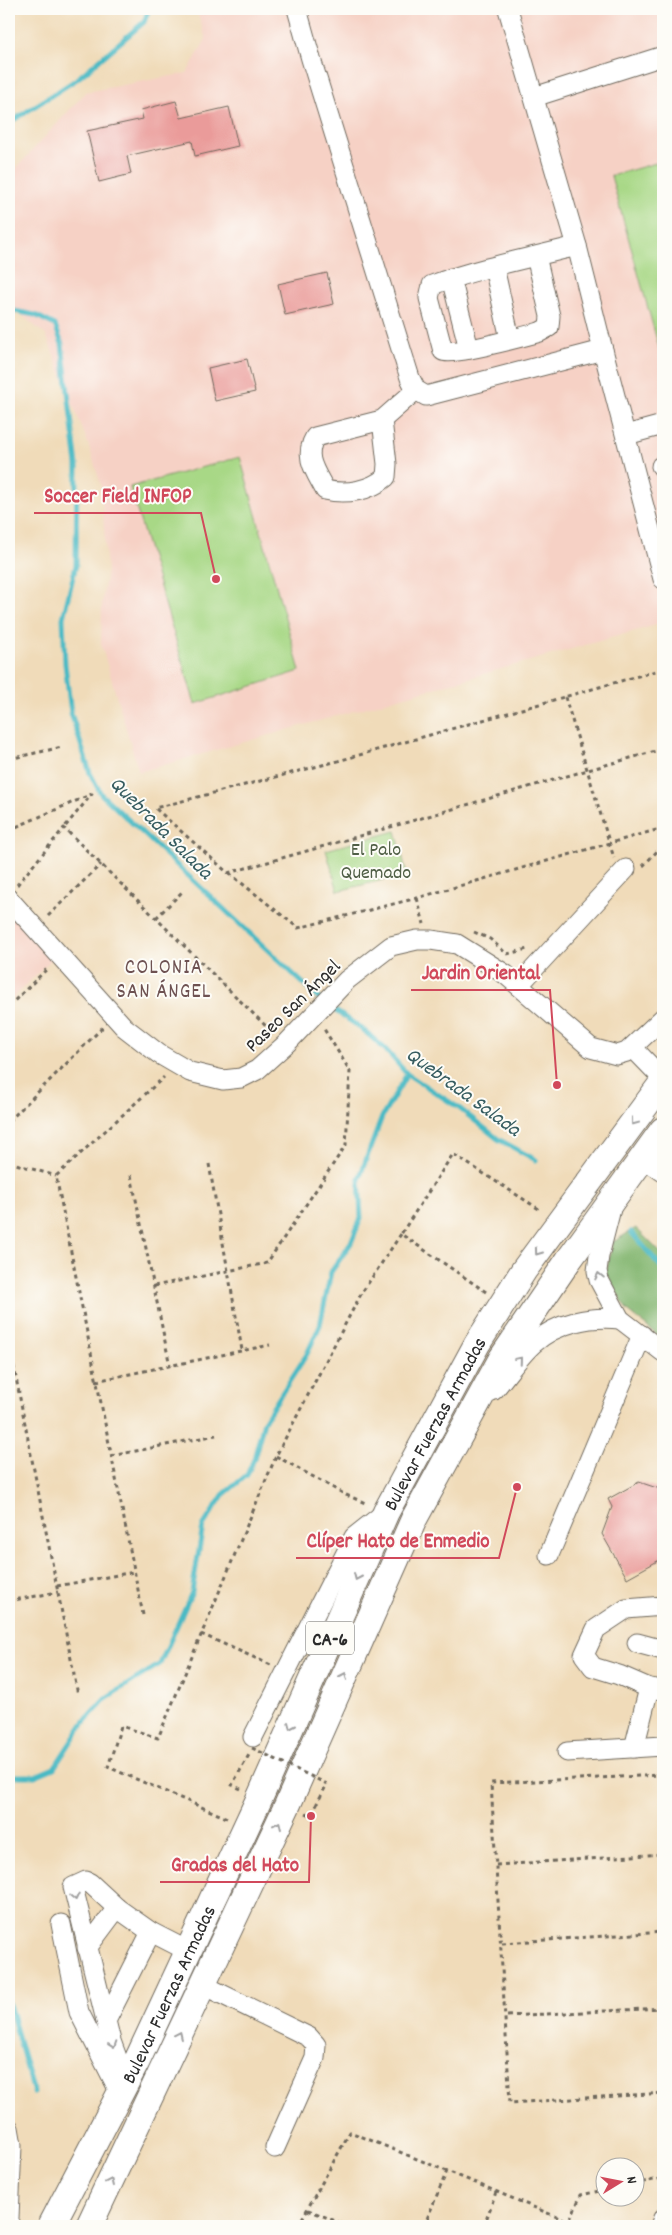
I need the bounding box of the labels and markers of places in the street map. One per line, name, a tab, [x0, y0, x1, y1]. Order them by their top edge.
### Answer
callout: Soccer Field INFOP	[34, 477, 201, 513]
callout: Jardin Oriental	[411, 954, 550, 990]
callout: Clíper Hato de Enmedio	[296, 1522, 499, 1558]
callout: Gradas del Hato	[160, 1846, 309, 1882]

